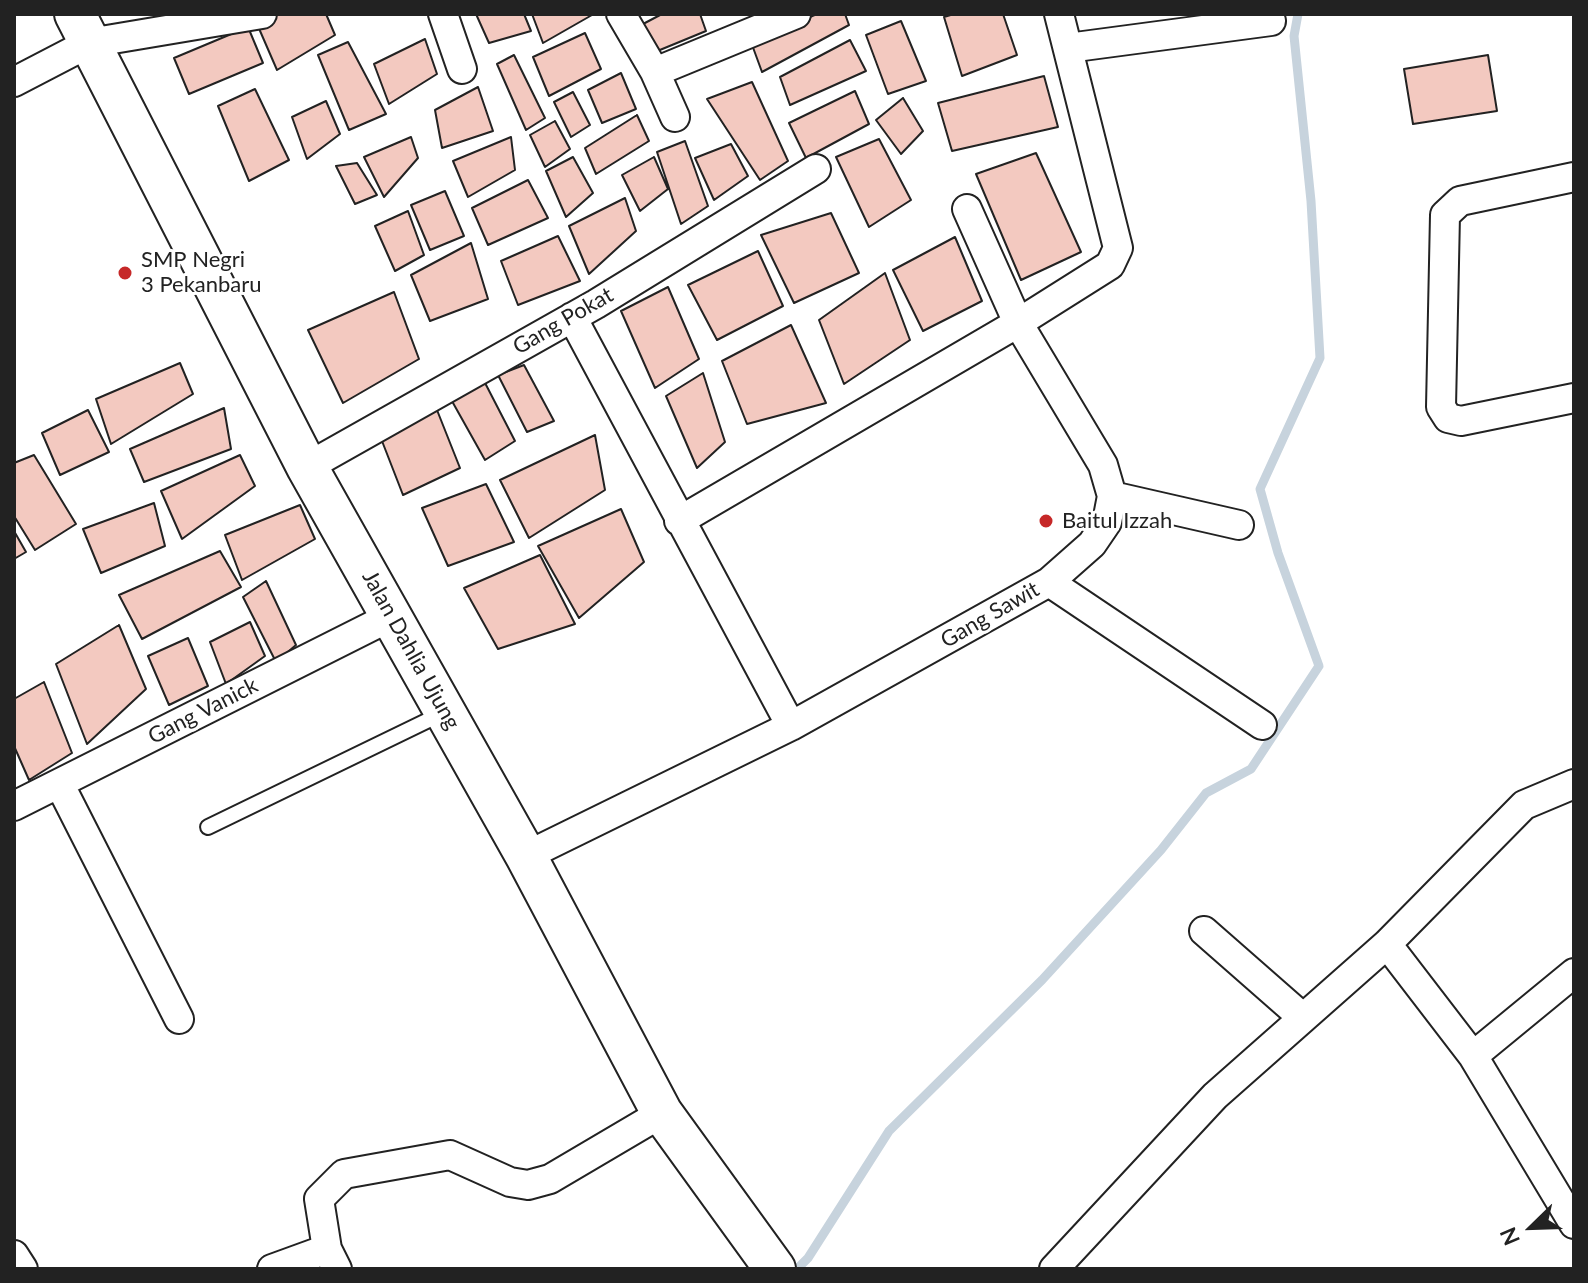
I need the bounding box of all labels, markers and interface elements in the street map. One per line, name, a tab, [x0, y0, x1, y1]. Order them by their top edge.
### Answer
place label: SMP Negri 3 Pekanbaru	[141, 247, 262, 298]
marker: SMP Negri 3 Pekanbaru	[116, 264, 134, 282]
street label: Gang Pokat	[508, 282, 618, 360]
place label: Baitul Izzah	[1062, 508, 1172, 534]
marker: Baitul Izzah	[1037, 512, 1055, 530]
street label: Jalan Dahlia Ujung	[356, 566, 466, 734]
street label: Gang Sawit	[936, 576, 1044, 654]
street label: Gang Vanick	[144, 672, 262, 750]
north arrow	[1492, 1187, 1572, 1267]
text: N	[1494, 1224, 1525, 1250]

